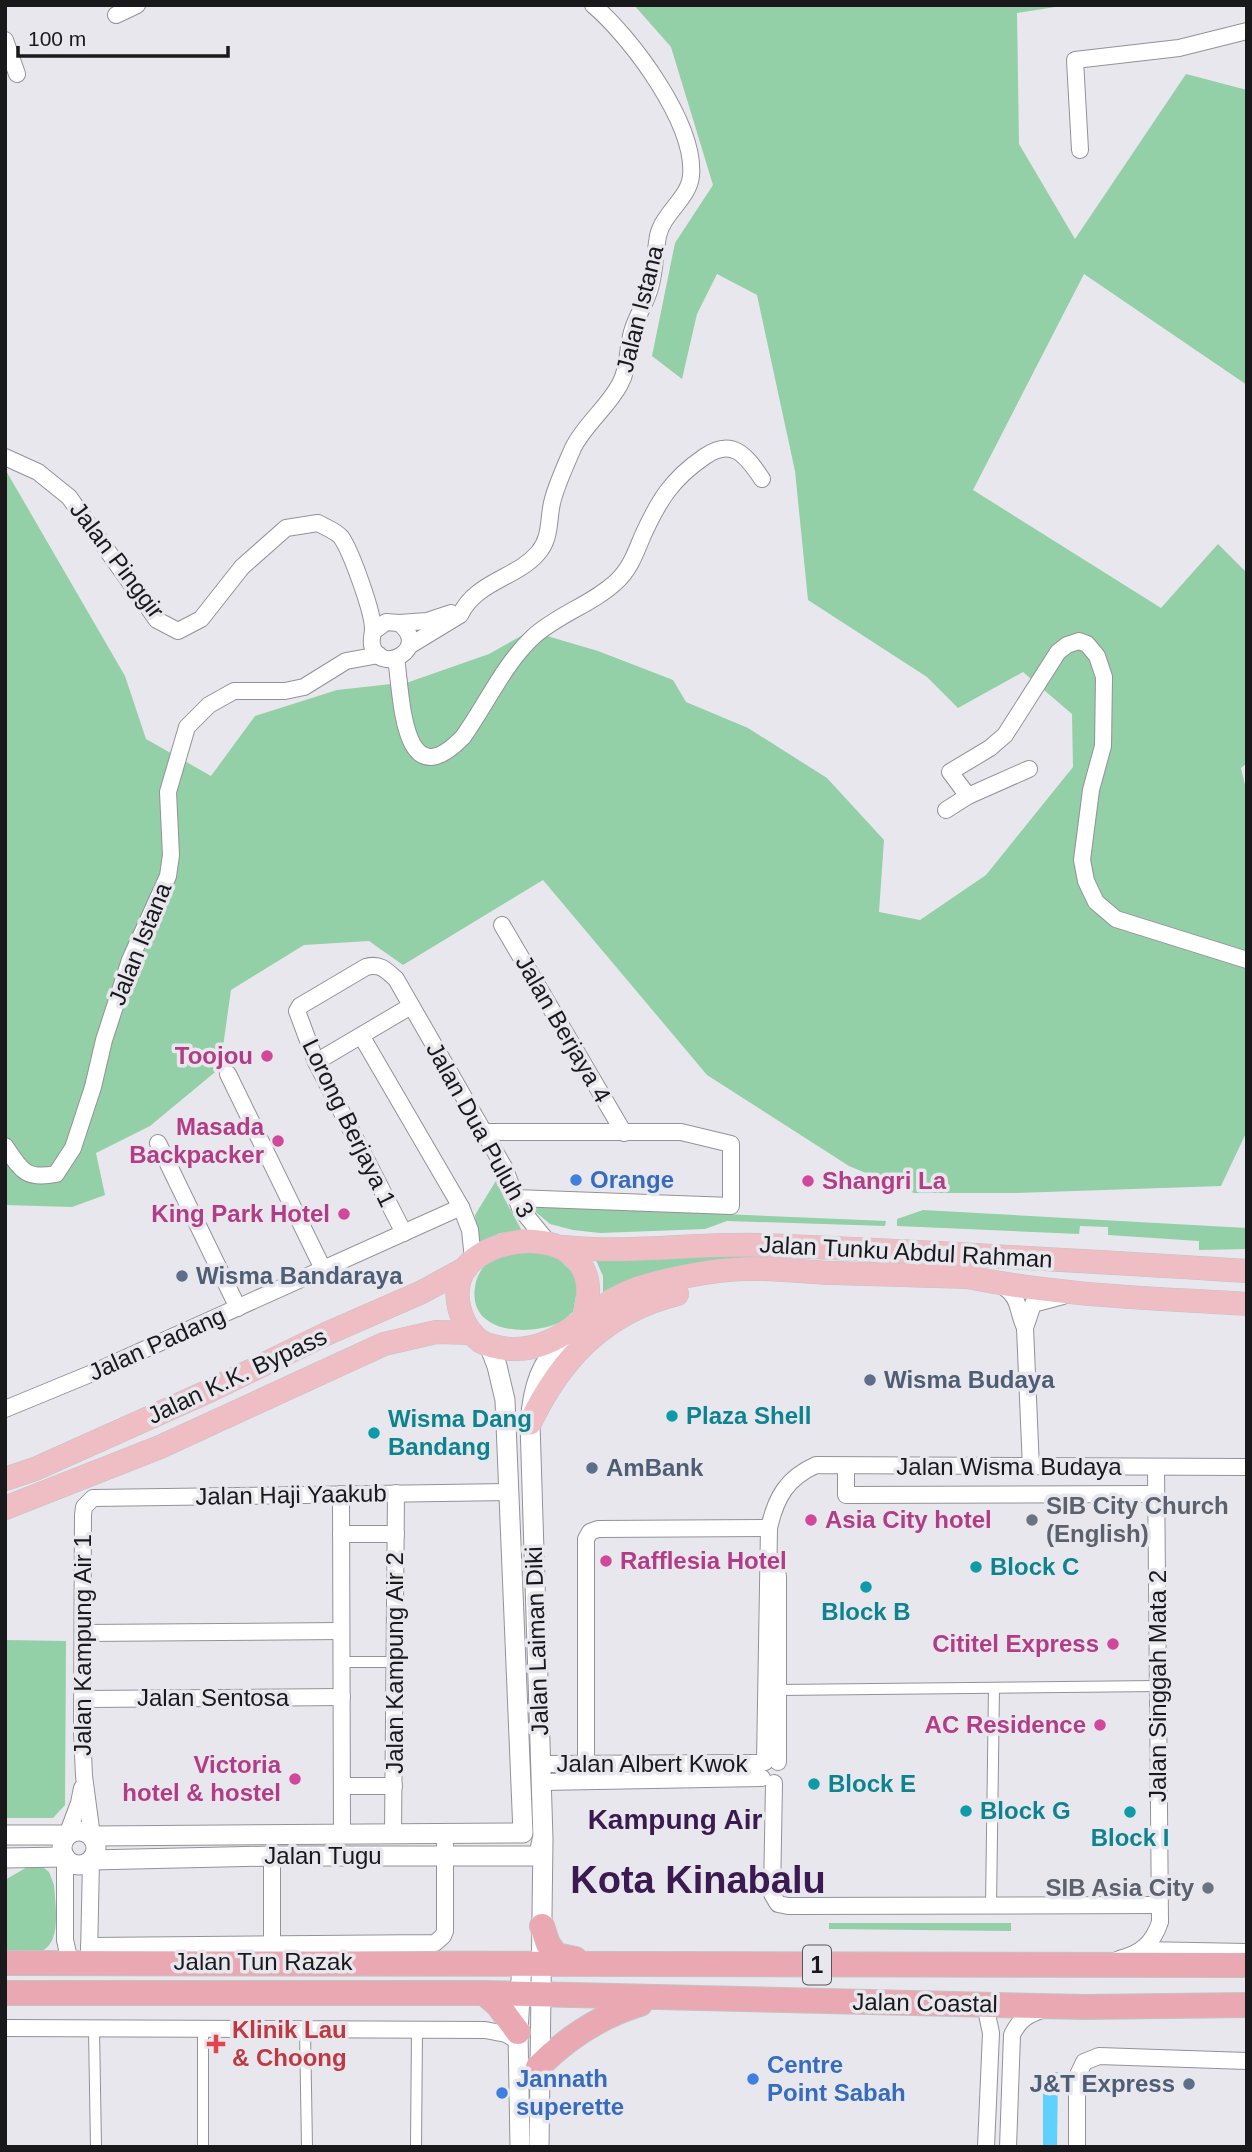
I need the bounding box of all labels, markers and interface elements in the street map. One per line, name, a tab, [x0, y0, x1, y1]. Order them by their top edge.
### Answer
scale bar	[18, 14, 228, 58]
text: 100 m	[28, 27, 86, 50]
street label: Jalan Istana	[611, 242, 668, 375]
street label: Jalan Pinggir	[65, 496, 170, 623]
street label: Jalan Istana	[103, 878, 177, 1009]
street label: Jalan Berjaya 4	[510, 950, 616, 1107]
street label: Lorong Berjaya 1	[297, 1035, 402, 1211]
street label: Jalan Dua Puluh 3	[421, 1037, 540, 1222]
place label: Toojou	[175, 1042, 253, 1069]
marker: Toojou	[259, 1048, 275, 1064]
place label: Masada Backpacker	[129, 1113, 265, 1168]
marker: Masada Backpacker	[270, 1133, 286, 1149]
place label: Orange	[590, 1166, 674, 1193]
place label: Shangri La	[822, 1167, 947, 1194]
marker: Orange	[568, 1172, 584, 1188]
marker: Shangri La	[800, 1173, 816, 1189]
place label: King Park Hotel	[151, 1200, 330, 1227]
marker: King Park Hotel	[336, 1206, 352, 1222]
street label: Jalan Tunku Abdul Rahman	[759, 1230, 1053, 1273]
place label: Wisma Bandaraya	[196, 1262, 403, 1289]
marker: Wisma Bandaraya	[174, 1268, 190, 1284]
street label: Jalan Padang	[84, 1301, 229, 1386]
street label: Jalan K.K. Bypass	[143, 1322, 331, 1429]
place label: Wisma Budaya	[884, 1366, 1055, 1393]
marker: Wisma Budaya	[862, 1372, 878, 1388]
place label: Plaza Shell	[686, 1402, 811, 1429]
place label: Wisma Dang Bandang	[388, 1405, 532, 1460]
marker: Plaza Shell	[664, 1408, 680, 1424]
marker: Wisma Dang Bandang	[366, 1425, 382, 1441]
street label: Jalan Wisma Budaya	[896, 1453, 1122, 1480]
place label: AmBank	[606, 1454, 704, 1481]
marker: AmBank	[584, 1460, 600, 1476]
street label: Jalan Haji Yaakub	[195, 1479, 387, 1510]
place label: SIB City Church (English)	[1046, 1492, 1229, 1547]
place label: Asia City hotel	[825, 1506, 992, 1533]
marker: Asia City hotel	[803, 1512, 819, 1528]
marker: SIB City Church (English)	[1024, 1512, 1040, 1528]
street label: Jalan Kampung Air 1	[69, 1534, 96, 1756]
street label: Jalan Laiman Diki	[520, 1546, 553, 1736]
place label: Rafflesia Hotel	[620, 1547, 787, 1574]
street label: Jalan Kampung Air 2	[381, 1552, 408, 1774]
marker: Rafflesia Hotel	[598, 1553, 614, 1569]
place label: Block C	[990, 1553, 1079, 1580]
marker: Block C	[968, 1559, 984, 1575]
street label: Jalan Singgah Mata 2	[1144, 1570, 1171, 1802]
marker: Block B	[858, 1579, 874, 1595]
place label: Block B	[821, 1598, 911, 1625]
place label: Cititel Express	[932, 1630, 1099, 1657]
marker: Cititel Express	[1105, 1636, 1121, 1652]
street label: Jalan Sentosa	[137, 1684, 290, 1711]
place label: AC Residence	[925, 1711, 1086, 1738]
marker: AC Residence	[1092, 1717, 1108, 1733]
street label: Jalan Albert Kwok	[557, 1750, 748, 1777]
place label: Victoria hotel & hostel	[122, 1751, 282, 1806]
place label: Block E	[828, 1770, 916, 1797]
marker: Victoria hotel & hostel	[287, 1771, 303, 1787]
marker: Block E	[806, 1776, 822, 1792]
place label: Block G	[980, 1797, 1071, 1824]
marker: Block G	[958, 1803, 974, 1819]
district label: Kampung Air	[588, 1804, 762, 1835]
marker: Block I	[1122, 1804, 1138, 1820]
place label: Block I	[1091, 1824, 1169, 1851]
street label: Jalan Tugu	[264, 1842, 382, 1869]
district label: Kota Kinabalu	[570, 1859, 826, 1901]
place label: SIB Asia City	[1046, 1874, 1195, 1901]
marker: SIB Asia City	[1200, 1880, 1216, 1896]
road number: 1	[803, 1946, 831, 1984]
street label: Jalan Tun Razak	[174, 1948, 353, 1975]
street label: Jalan Coastal	[852, 1988, 998, 2017]
place label: Klinik Lau & Choong	[232, 2016, 347, 2071]
marker: Klinik Lau & Choong	[206, 2034, 226, 2054]
place label: Centre Point Sabah	[767, 2051, 906, 2106]
place label: Jannath superette	[516, 2065, 624, 2120]
place label: J&T Express	[1030, 2070, 1175, 2097]
marker: Centre Point Sabah	[745, 2071, 761, 2087]
marker: J&T Express	[1181, 2076, 1197, 2092]
marker: Jannath superette	[494, 2085, 510, 2101]

